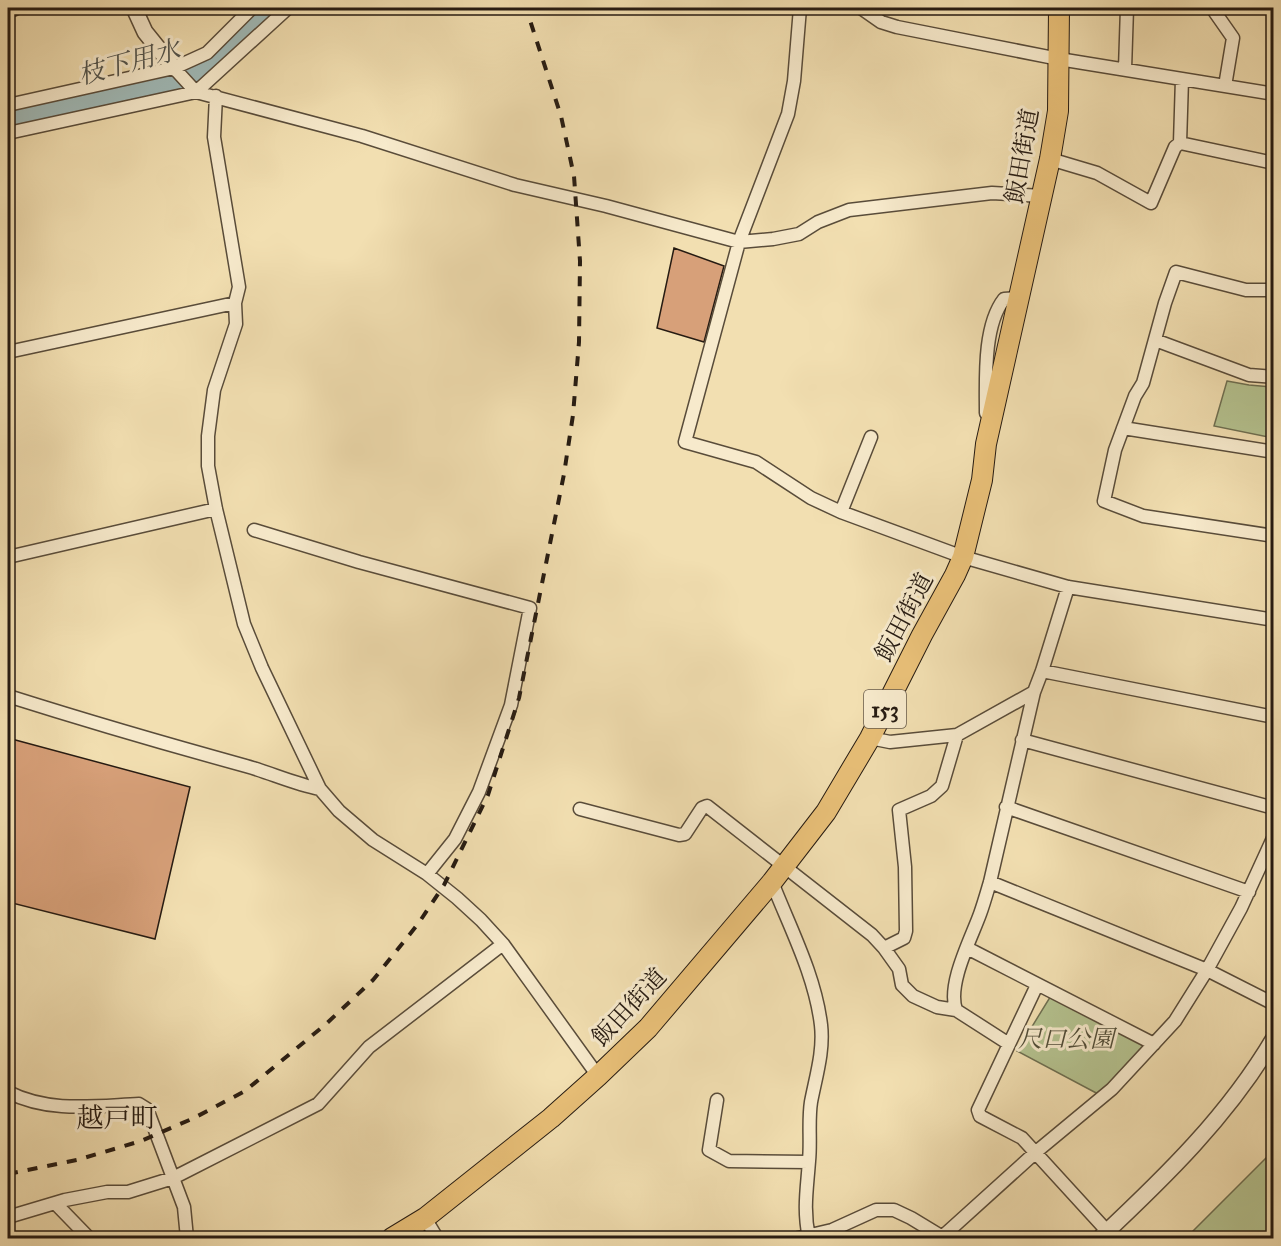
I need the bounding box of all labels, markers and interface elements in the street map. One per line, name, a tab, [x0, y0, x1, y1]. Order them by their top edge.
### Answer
water label: 枝下用水	[75, 32, 186, 91]
street label: 飯田街道	[999, 106, 1045, 206]
street label: 飯田街道	[868, 568, 940, 666]
road number: 153	[864, 690, 906, 728]
street label: 飯田街道	[585, 962, 673, 1052]
park label: 尺口公園	[1018, 1024, 1118, 1054]
district label: 越戸町	[77, 1101, 158, 1134]

